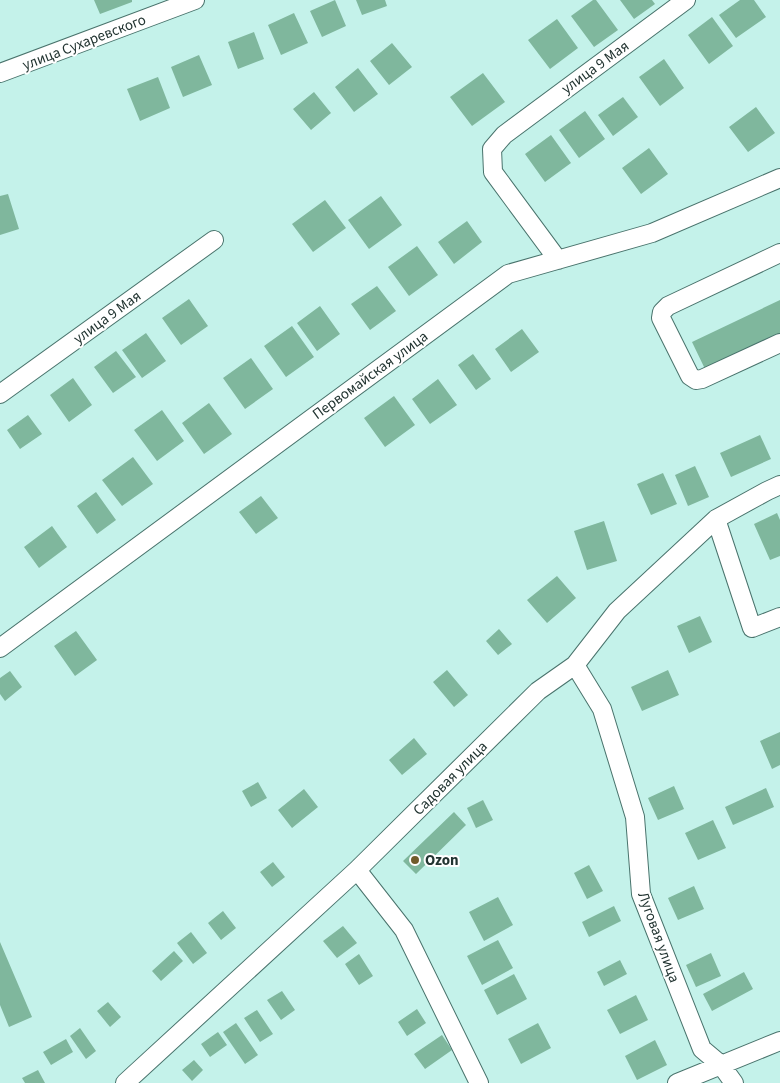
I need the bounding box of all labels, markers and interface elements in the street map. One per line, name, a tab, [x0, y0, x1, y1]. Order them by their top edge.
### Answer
street label: улица Сухаревского	[19, 9, 149, 76]
street label: улица 9 Мая	[557, 36, 633, 99]
street label: улица 9 Мая	[69, 286, 145, 349]
street label: Первомайская улица	[308, 326, 432, 425]
street label: Садовая улица	[408, 736, 492, 820]
place label: Ozon	[425, 850, 459, 871]
marker: Ozon	[409, 854, 421, 866]
street label: Луговая улица	[632, 889, 685, 986]

